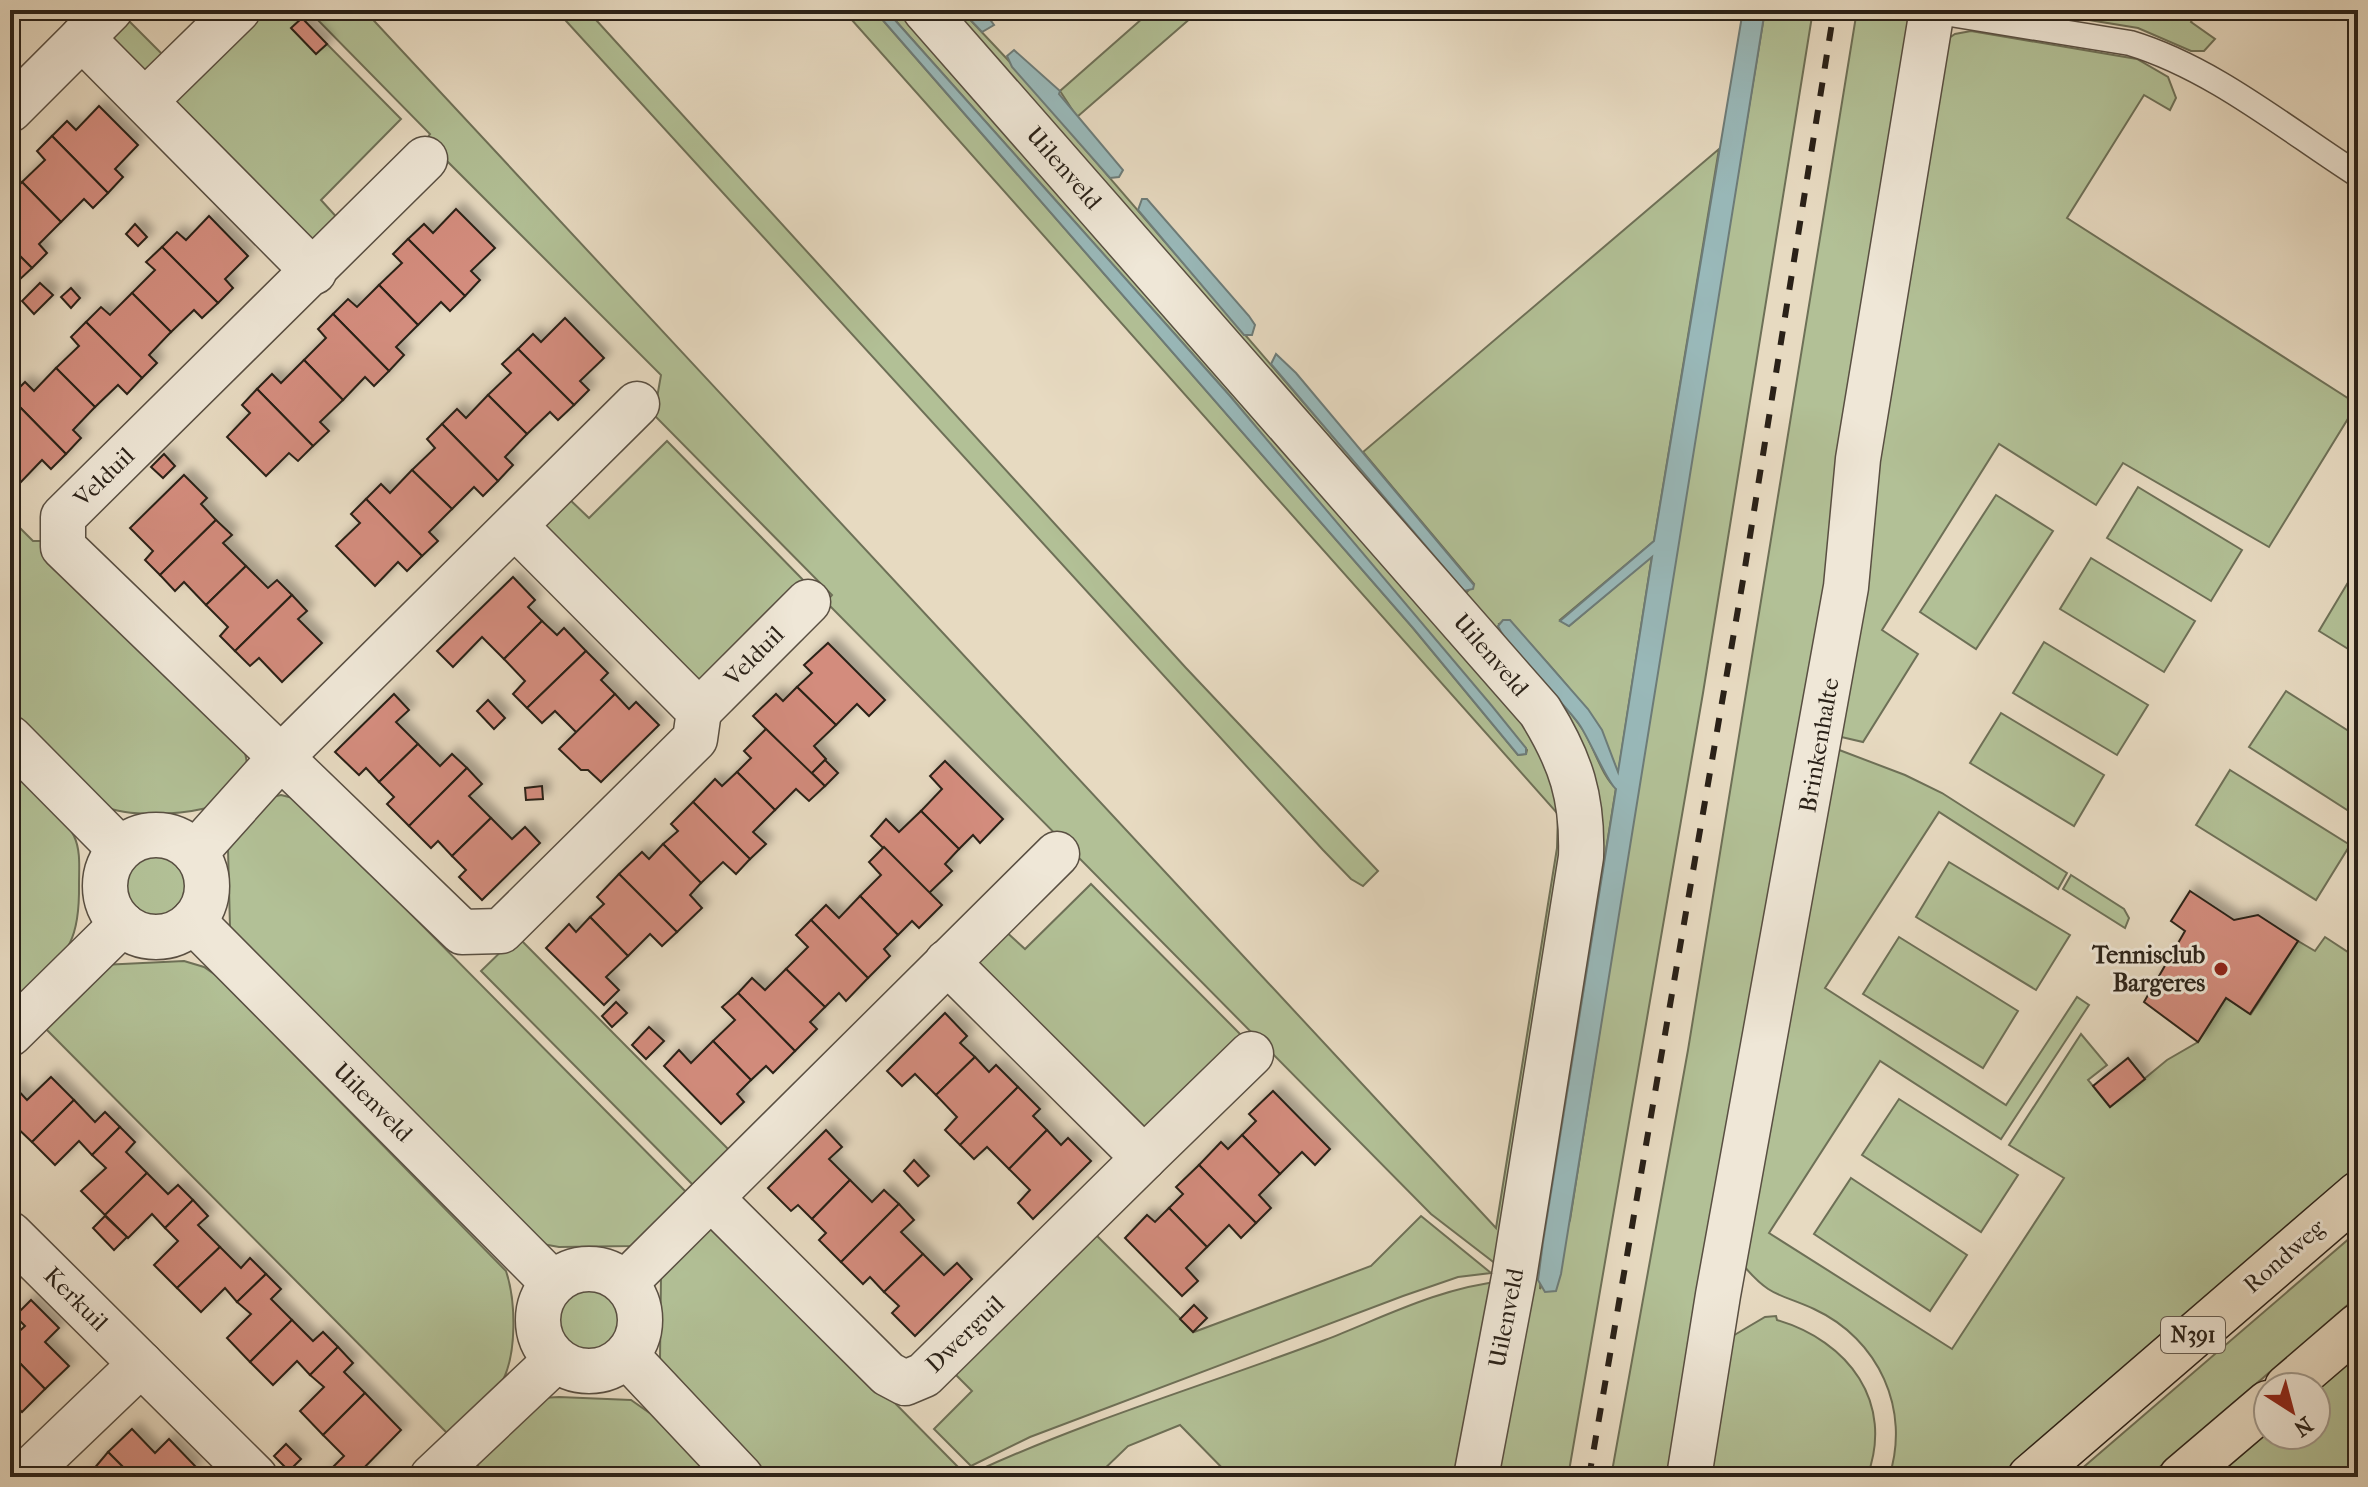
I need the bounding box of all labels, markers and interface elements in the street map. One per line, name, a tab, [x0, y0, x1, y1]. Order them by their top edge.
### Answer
street label: Uilenveld	[1020, 121, 1108, 216]
street label: Velduil	[67, 441, 140, 513]
street label: Uilenveld	[1447, 608, 1535, 703]
street label: Velduil	[718, 620, 790, 692]
street label: Brinkenhalte	[1793, 675, 1845, 814]
place label: Tennisclub Bargeres	[2091, 941, 2205, 997]
marker: Tennisclub Bargeres	[2212, 960, 2230, 978]
street label: Uilenveld	[328, 1057, 419, 1148]
street label: Rondweg	[2238, 1213, 2331, 1299]
street label: Kerkuil	[38, 1261, 114, 1337]
street label: Uilenveld	[1483, 1265, 1530, 1370]
street label: Dwerguil	[920, 1290, 1010, 1378]
road number: N391	[2161, 1317, 2225, 1353]
north arrow	[2252, 1371, 2332, 1451]
text: N	[2289, 1411, 2318, 1442]

